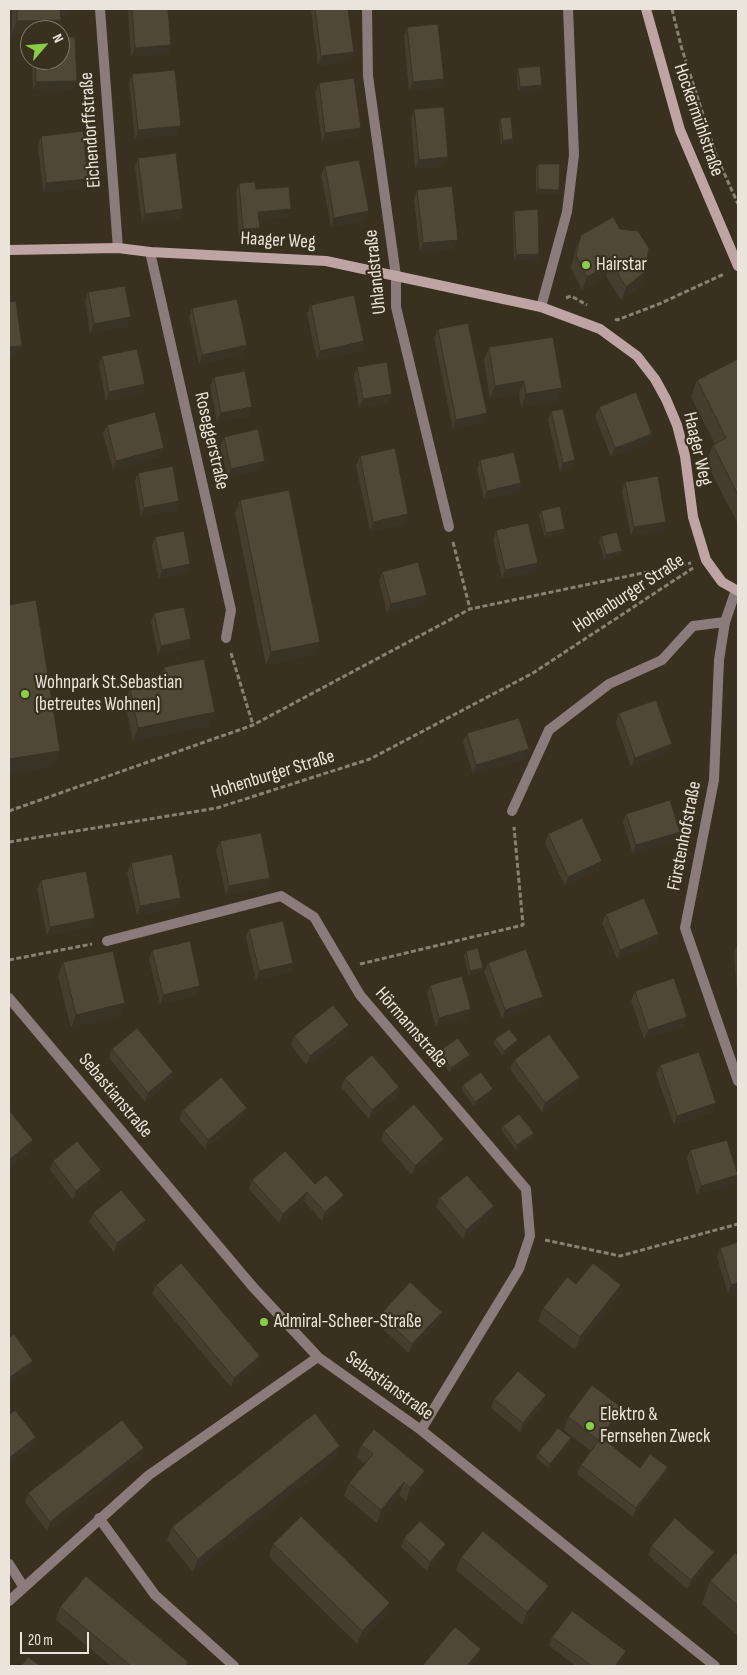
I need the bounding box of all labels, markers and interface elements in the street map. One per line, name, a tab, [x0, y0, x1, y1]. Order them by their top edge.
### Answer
north arrow	[20, 20, 70, 70]
text: N	[49, 31, 67, 46]
street label: Hockermühlstraße	[668, 61, 728, 179]
street label: Eichendorffstraße	[76, 71, 106, 189]
street label: Haager Weg	[240, 228, 316, 254]
street label: Uhlandstraße	[360, 228, 392, 316]
place label: Hairstar	[596, 254, 647, 276]
marker: Hairstar	[580, 259, 592, 271]
street label: Roseggerstraße	[189, 390, 233, 492]
street label: Haager Weg	[677, 410, 717, 488]
street label: Hohenburger Straße	[569, 550, 689, 638]
place label: Wohnpark St.Sebastian (betreutes Wohnen)	[35, 672, 182, 716]
marker: Wohnpark St.Sebastian (betreutes Wohnen)	[19, 688, 31, 700]
street label: Hohenburger Straße	[209, 745, 337, 805]
street label: Fürstenhofstraße	[663, 780, 707, 892]
street label: Hörmannstraße	[370, 983, 452, 1073]
street label: Sebastianstraße	[73, 1049, 157, 1143]
place label: Admiral-Scheer-Straße	[274, 1311, 422, 1333]
marker: Admiral-Scheer-Straße	[258, 1316, 270, 1328]
street label: Sebastianstraße	[341, 1346, 437, 1426]
place label: Elektro & Fernsehen Zweck	[600, 1404, 710, 1448]
marker: Elektro & Fernsehen Zweck	[584, 1420, 596, 1432]
scale bar	[22, 1622, 91, 1654]
text: 20 m	[28, 1631, 53, 1650]

